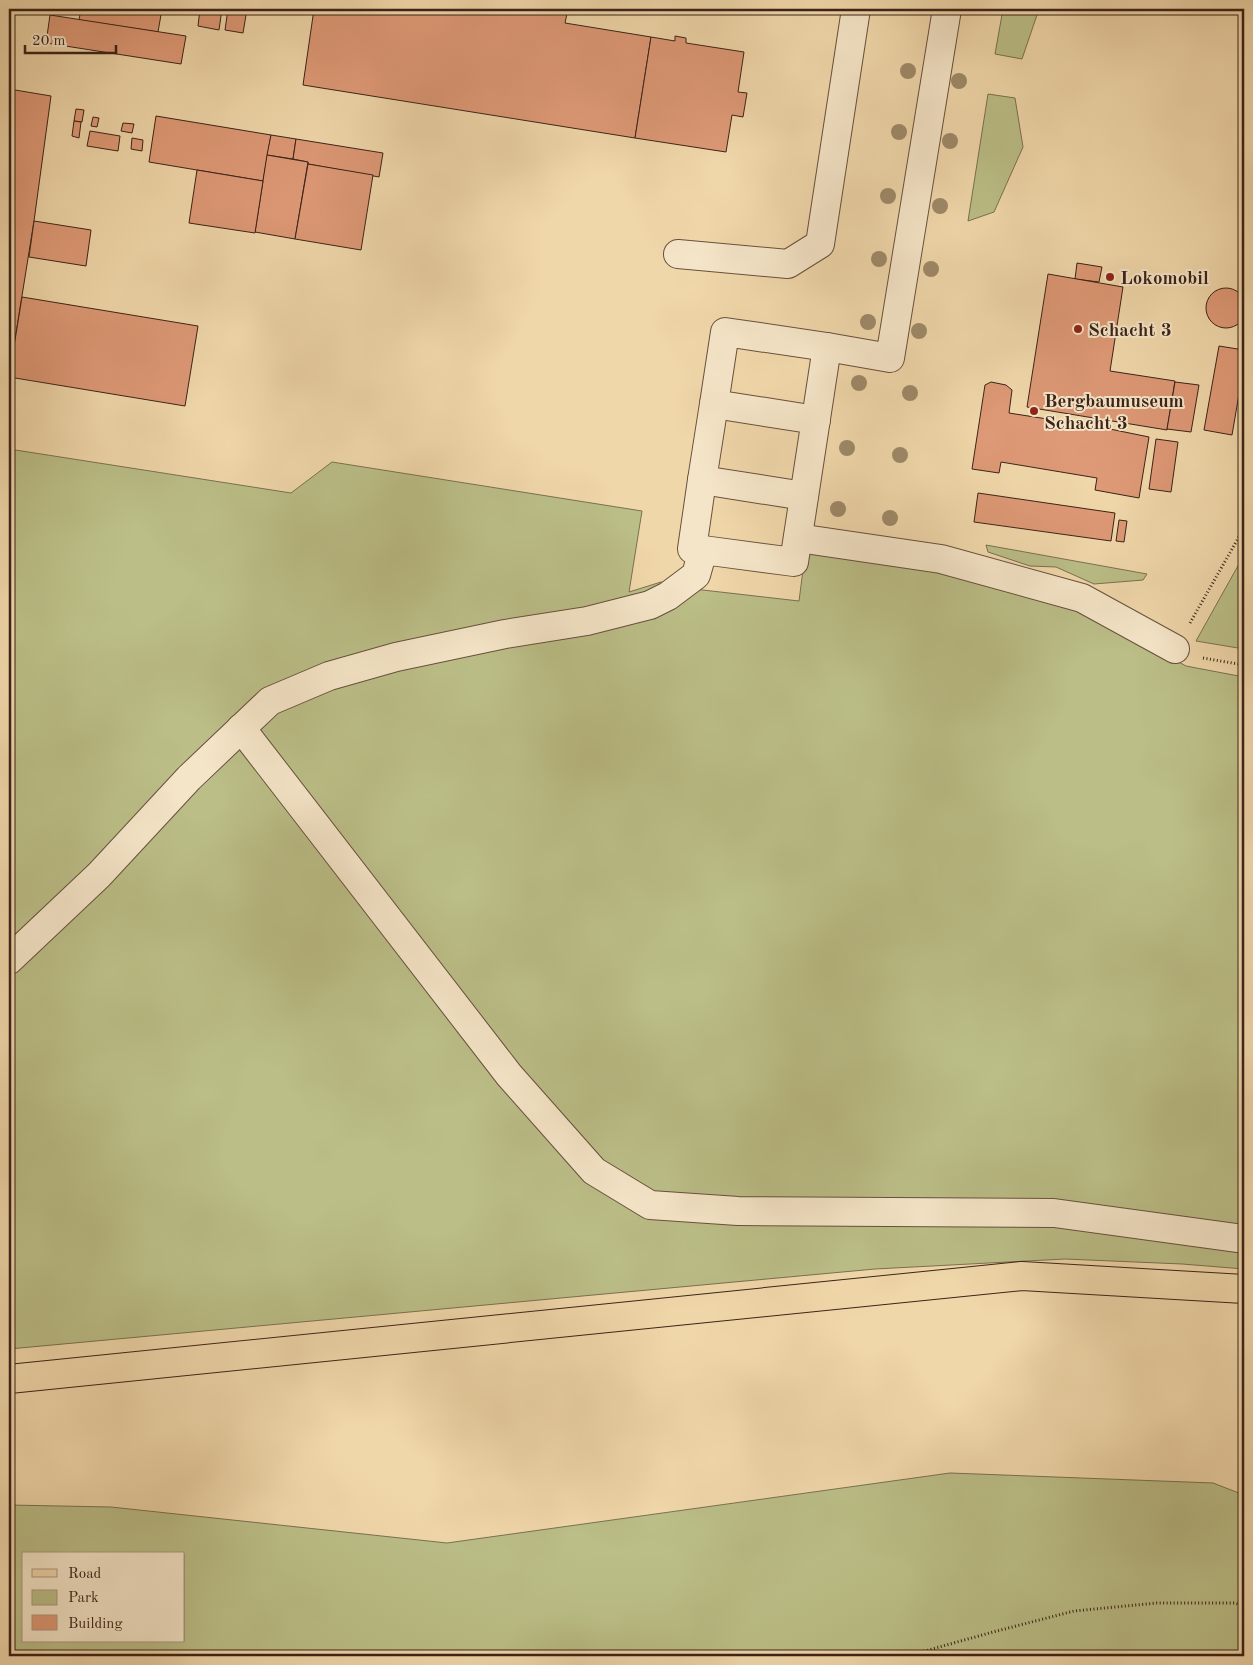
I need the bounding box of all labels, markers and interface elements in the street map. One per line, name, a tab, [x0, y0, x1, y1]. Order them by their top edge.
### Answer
scale bar	[25, 22, 116, 54]
text: 20 m	[32, 34, 66, 49]
place label: Lokomobil	[1120, 270, 1209, 289]
marker: Lokomobil	[1104, 271, 1116, 283]
place label: Schacht 3	[1088, 322, 1172, 341]
marker: Schacht 3	[1072, 323, 1084, 335]
place label: Bergbaumuseum Schacht 3	[1044, 393, 1184, 434]
marker: Bergbaumuseum Schacht 3	[1028, 405, 1040, 417]
legend	[22, 1552, 185, 1642]
text: Road	[68, 1567, 102, 1582]
text: Park	[68, 1591, 99, 1606]
text: Building	[68, 1617, 123, 1632]

